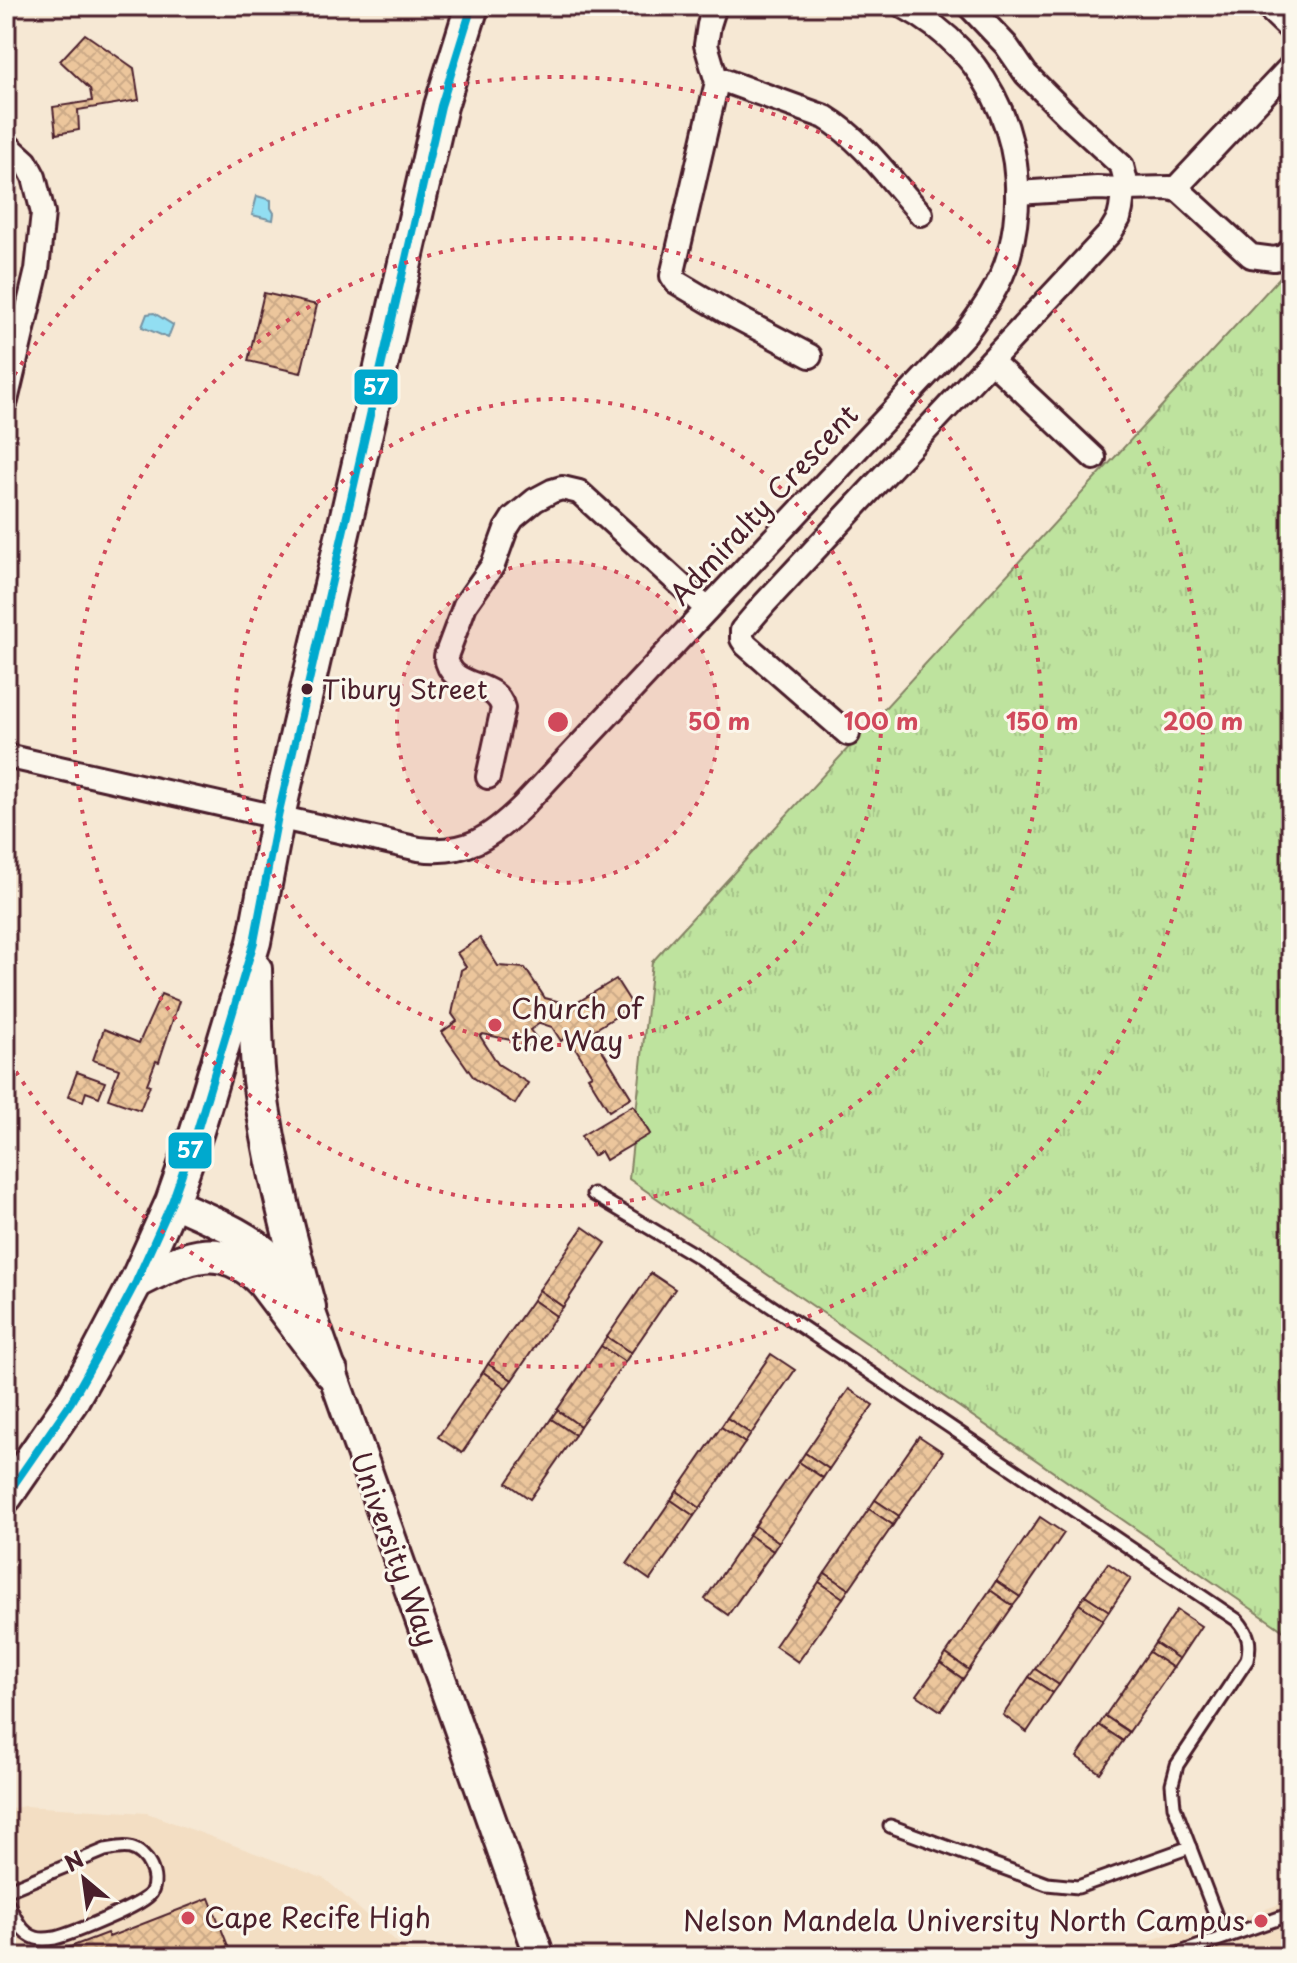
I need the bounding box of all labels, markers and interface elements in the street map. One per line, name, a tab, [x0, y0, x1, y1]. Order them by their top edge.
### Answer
line badge: 57	[353, 368, 399, 406]
text: 57	[363, 369, 390, 402]
street label: Admiralty Crescent	[658, 394, 868, 614]
place label: Tibury Street	[322, 669, 488, 708]
marker: Tibury Street	[299, 681, 315, 697]
text: 50 m	[688, 702, 750, 738]
text: 100 m	[844, 702, 918, 738]
text: 150 m	[1006, 702, 1078, 738]
text: 200 m	[1163, 702, 1243, 738]
centre of rings	[544, 708, 572, 736]
place label: Church of the Way	[511, 986, 644, 1061]
marker: Church of the Way	[486, 1016, 504, 1034]
line badge: 57	[167, 1131, 213, 1170]
text: 57	[177, 1132, 204, 1165]
street label: University Way	[340, 1445, 451, 1652]
north arrow	[44, 1839, 124, 1919]
text: N	[58, 1842, 89, 1879]
place label: Cape Recife High	[204, 1895, 431, 1938]
place label: Nelson Mandela University North Campus	[683, 1898, 1245, 1941]
marker: Cape Recife High	[179, 1909, 197, 1927]
marker: Nelson Mandela University North Campus	[1252, 1912, 1270, 1930]

